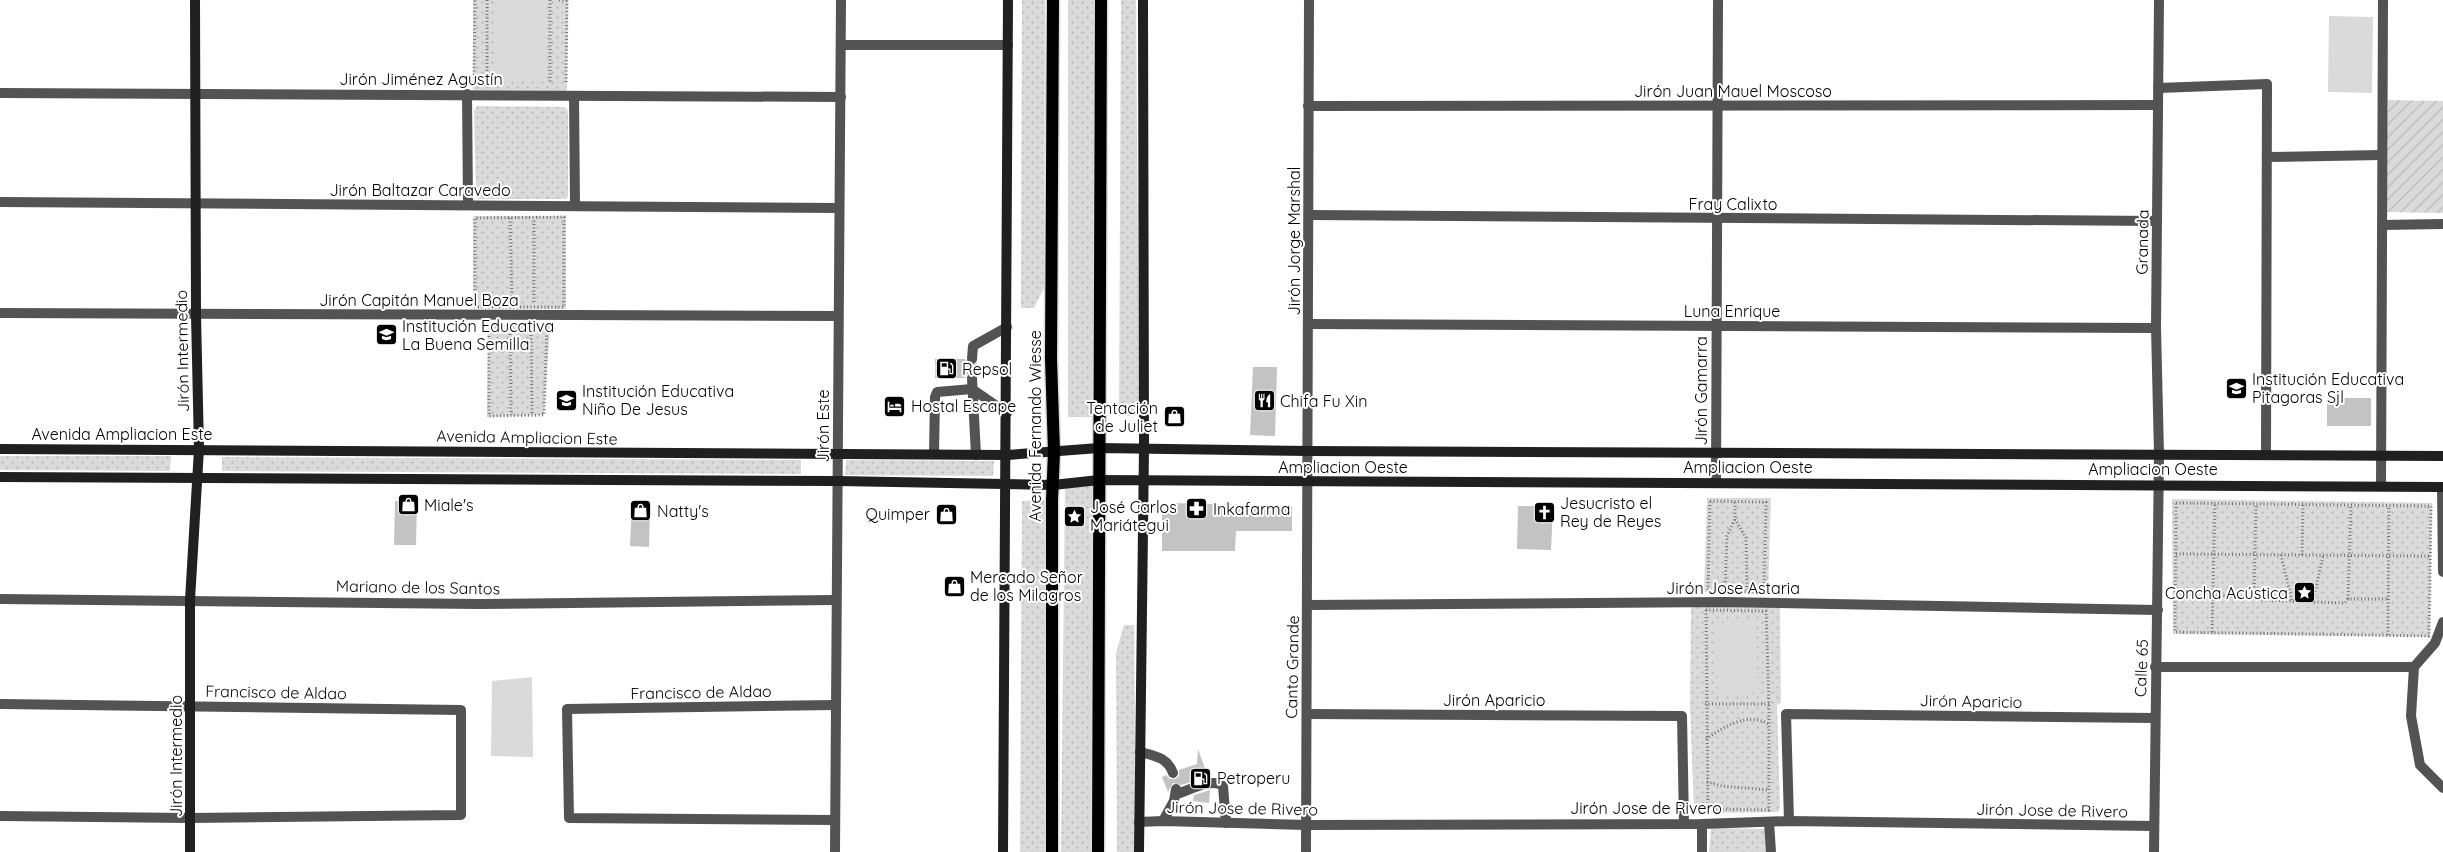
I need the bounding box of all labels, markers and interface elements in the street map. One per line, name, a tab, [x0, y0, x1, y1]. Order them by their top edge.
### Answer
street label: Jirón Jiménez Agustín	[339, 69, 503, 89]
street label: Jirón Juan Mauel Moscoso	[1634, 81, 1832, 101]
street label: Jirón Jorge Marshal	[1284, 167, 1304, 315]
street label: Jirón Baltazar Caravedo	[329, 180, 511, 200]
street label: Fray Calixto	[1689, 194, 1777, 214]
street label: Granada	[2131, 209, 2153, 275]
street label: Jirón Intermedio	[171, 290, 193, 412]
street label: Jirón Capitán Manuel Boza	[319, 290, 519, 310]
street label: Luna Enrique	[1684, 301, 1780, 321]
place label: Institución Educativa La Buena Semilla	[402, 316, 554, 354]
school or university icon: Institución Educativa La Buena Semilla	[374, 323, 398, 347]
street label: Avenida Fernando Wiesse	[1025, 330, 1045, 522]
street label: Jirón Gamarra	[1691, 336, 1711, 446]
fuel station icon: Repsol	[934, 357, 958, 381]
place label: Repsol	[962, 359, 1012, 379]
place label: Institución Educativa Pitagoras Sjl	[2252, 369, 2404, 407]
school or university icon: Institución Educativa Pitagoras Sjl	[2224, 376, 2248, 400]
place label: Institución Educativa Niño De Jesus	[582, 381, 734, 419]
school or university icon: Institución Educativa Niño De Jesus	[554, 388, 578, 412]
restaurant icon: Chifa Fu Xin	[1252, 389, 1276, 413]
street label: Jirón Este	[813, 390, 833, 463]
place label: Chifa Fu Xin	[1280, 391, 1367, 411]
hotel icon: Hostal Escape	[883, 394, 907, 418]
place label: Hostal Escape	[911, 396, 1016, 416]
place label: Tentación de Juliet	[1086, 398, 1158, 436]
shop icon: Tentación de Juliet	[1162, 405, 1186, 429]
street label: Avenida Ampliacion Este	[31, 424, 213, 444]
street label: Avenida Ampliacion Este	[436, 425, 618, 449]
street label: Ampliacion Oeste	[1278, 457, 1408, 477]
street label: Ampliacion Oeste	[1683, 457, 1813, 477]
street label: Ampliacion Oeste	[2088, 459, 2218, 479]
shop icon: Miale's	[396, 493, 420, 517]
place label: Jesucristo el Rey de Reyes	[1560, 493, 1661, 531]
place label: Miale's	[424, 495, 474, 515]
place label: José Carlos Mariátegui	[1090, 497, 1177, 535]
pharmacy icon: Inkafarma	[1185, 497, 1209, 521]
shop icon: Natty's	[629, 499, 653, 523]
place label: Inkafarma	[1213, 499, 1290, 519]
church icon: Jesucristo el Rey de Reyes	[1532, 500, 1556, 524]
place label: Natty's	[657, 501, 709, 521]
shop icon: Quimper	[934, 502, 958, 526]
place label: Quimper	[866, 504, 930, 524]
place icon: José Carlos Mariátegui	[1062, 504, 1086, 528]
place label: Mercado Señor de los Milagros	[970, 567, 1083, 605]
shop icon: Mercado Señor de los Milagros	[942, 574, 966, 598]
street label: Mariano de los Santos	[336, 576, 500, 598]
street label: Jirón Jose Astaria	[1666, 578, 1800, 598]
place icon: Concha Acústica	[2292, 581, 2316, 605]
place label: Concha Acústica	[2165, 583, 2288, 603]
street label: Canto Grande	[1281, 615, 1303, 719]
street label: Calle 65	[2130, 639, 2152, 697]
street label: Francisco de Aldao	[205, 681, 347, 703]
street label: Francisco de Aldao	[630, 681, 772, 703]
street label: Jirón Aparicio	[1443, 690, 1545, 710]
street label: Jirón Aparicio	[1919, 690, 2023, 712]
street label: Jirón Intermedio	[166, 695, 186, 817]
fuel station icon: Petroperu	[1189, 766, 1213, 790]
place label: Petroperu	[1217, 768, 1290, 788]
street label: Jirón Jose de Rivero	[1166, 797, 1318, 819]
street label: Jirón Jose de Rivero	[1570, 798, 1722, 818]
street label: Jirón Jose de Rivero	[1976, 799, 2128, 821]

